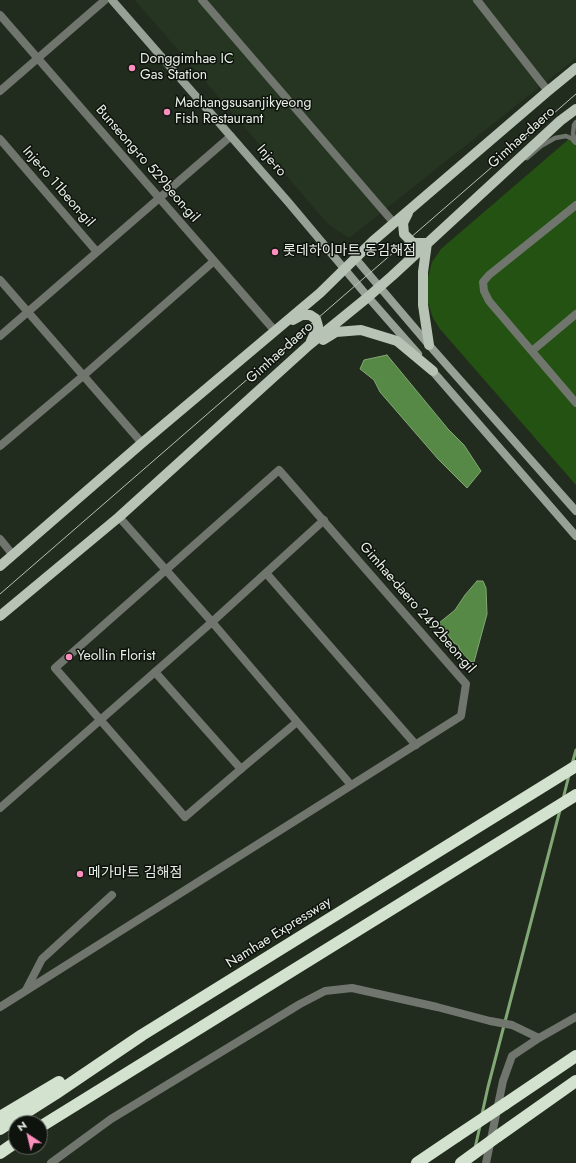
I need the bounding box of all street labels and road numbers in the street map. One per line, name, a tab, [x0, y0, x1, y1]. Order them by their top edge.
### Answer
street label: Bunseong-ro 529beon-gil	[92, 102, 202, 226]
street label: Gimhae-daero	[485, 104, 559, 172]
street label: Inje-ro	[253, 142, 289, 180]
street label: Inje-ro 11beon-gil	[18, 143, 98, 231]
street label: Gimhae-daero	[243, 319, 317, 387]
street label: Gimhae-daero 2492beon-gil	[356, 539, 478, 677]
street label: Namhae Expressway	[223, 894, 335, 972]

